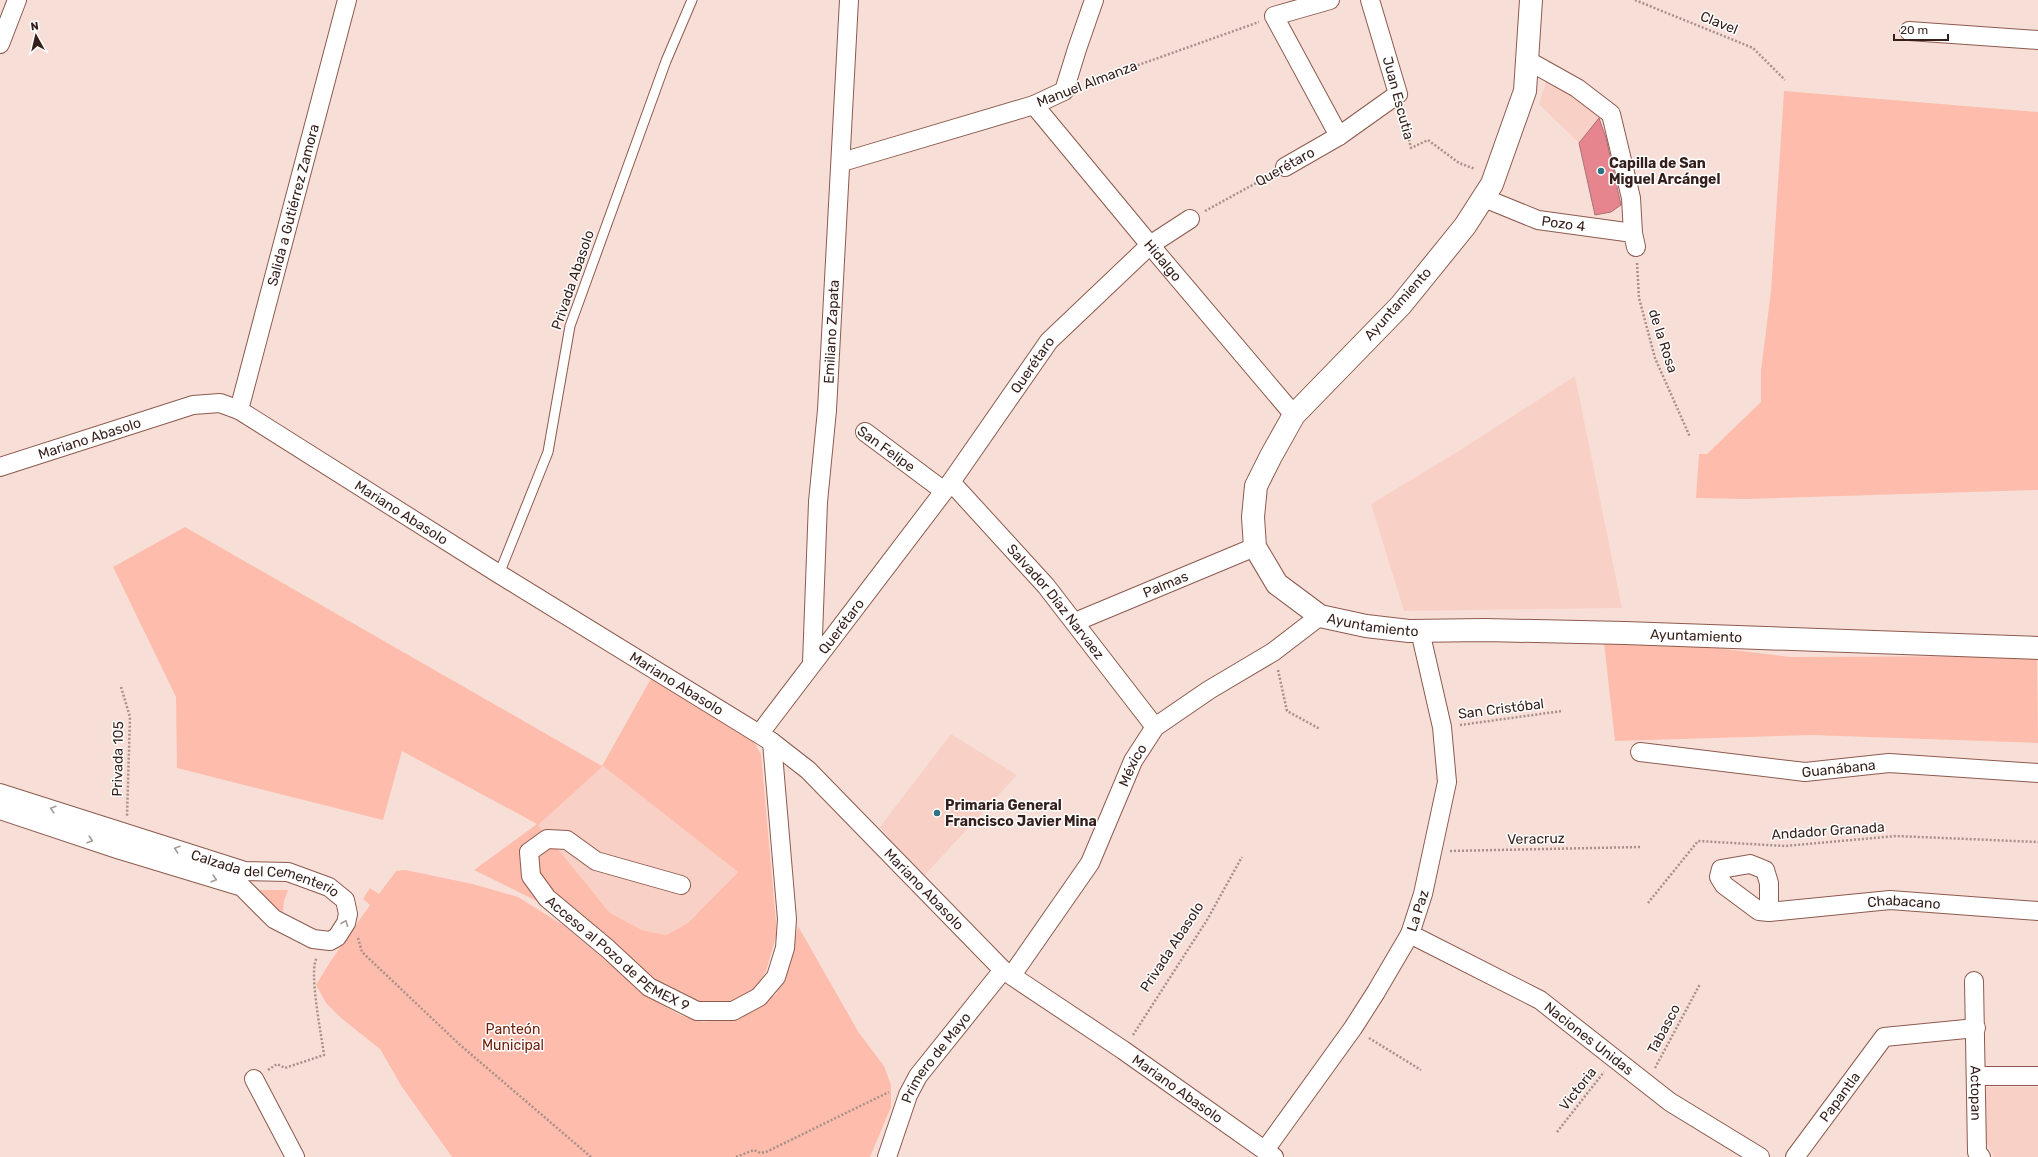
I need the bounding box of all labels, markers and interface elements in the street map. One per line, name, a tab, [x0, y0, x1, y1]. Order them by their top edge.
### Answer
street label: Clavel	[1698, 8, 1740, 38]
north arrow	[16, 16, 56, 56]
scale bar	[1894, 16, 1948, 42]
text: N	[30, 20, 40, 34]
text: 20 m	[1900, 23, 1928, 37]
street label: Juan Escutia	[1379, 55, 1417, 141]
street label: Manuel Almanza	[1034, 57, 1140, 111]
street label: Salida a Gutiérrez Zamora	[263, 122, 323, 288]
street label: Querétaro	[1252, 144, 1318, 190]
place label: Capilla de San Miguel Arcángel	[1609, 155, 1720, 188]
marker: Capilla de San Miguel Arcángel	[1596, 166, 1606, 176]
street label: Pozo 4	[1540, 212, 1587, 235]
street label: Privada Abasolo	[548, 228, 598, 332]
street label: Hidalgo	[1141, 236, 1185, 285]
street label: Ayuntamiento	[1361, 264, 1435, 344]
street label: Emiliano Zapata	[820, 279, 842, 384]
street label: de la Rosa	[1645, 307, 1681, 375]
street label: Querétaro	[1007, 333, 1058, 397]
street label: Mariano Abasolo	[36, 414, 143, 463]
street label: San Felipe	[854, 422, 918, 476]
street label: Mariano Abasolo	[352, 477, 451, 548]
street label: Salvador Díaz Narvaez	[1003, 540, 1108, 663]
street label: Palmas	[1140, 567, 1191, 601]
street label: Querétaro	[815, 595, 868, 657]
street label: Ayuntamiento	[1326, 609, 1419, 640]
street label: Ayuntamiento	[1650, 625, 1743, 646]
street label: Mariano Abasolo	[627, 648, 727, 719]
street label: San Cristóbal	[1457, 695, 1545, 723]
street label: Privada 105	[109, 721, 127, 797]
street label: México	[1115, 741, 1150, 789]
street label: Guanábana	[1801, 756, 1876, 781]
place label: Primaria General Francisco Javier Mina	[945, 797, 1097, 830]
one-way arrow	[50, 805, 57, 814]
marker: Primaria General Francisco Javier Mina	[932, 808, 942, 818]
street label: Andador Granada	[1771, 819, 1885, 843]
street label: Veracruz	[1507, 830, 1565, 848]
one-way arrow	[87, 836, 94, 844]
one-way arrow	[173, 845, 180, 854]
street label: Mariano Abasolo	[881, 845, 968, 933]
street label: Calzada del Cementerio	[189, 846, 343, 901]
one-way arrow	[211, 874, 218, 883]
street label: La Paz	[1403, 888, 1432, 934]
street label: Chabacano	[1866, 891, 1941, 912]
street label: Acceso al Pozo de PEMEX 9	[542, 892, 692, 1014]
street label: Privada Abasolo	[1137, 899, 1207, 995]
one-way arrow	[340, 920, 348, 927]
street label: Naciones Unidas	[1541, 998, 1637, 1079]
street label: Tabasco	[1644, 1001, 1684, 1057]
street label: Primero de Mayo	[897, 1009, 974, 1105]
park label: Panteón Municipal	[482, 1021, 544, 1054]
street label: Mariano Abasolo	[1129, 1051, 1226, 1127]
street label: Victoria	[1556, 1064, 1600, 1114]
street label: Actopan	[1967, 1065, 1985, 1121]
street label: Papantla	[1816, 1069, 1864, 1125]

